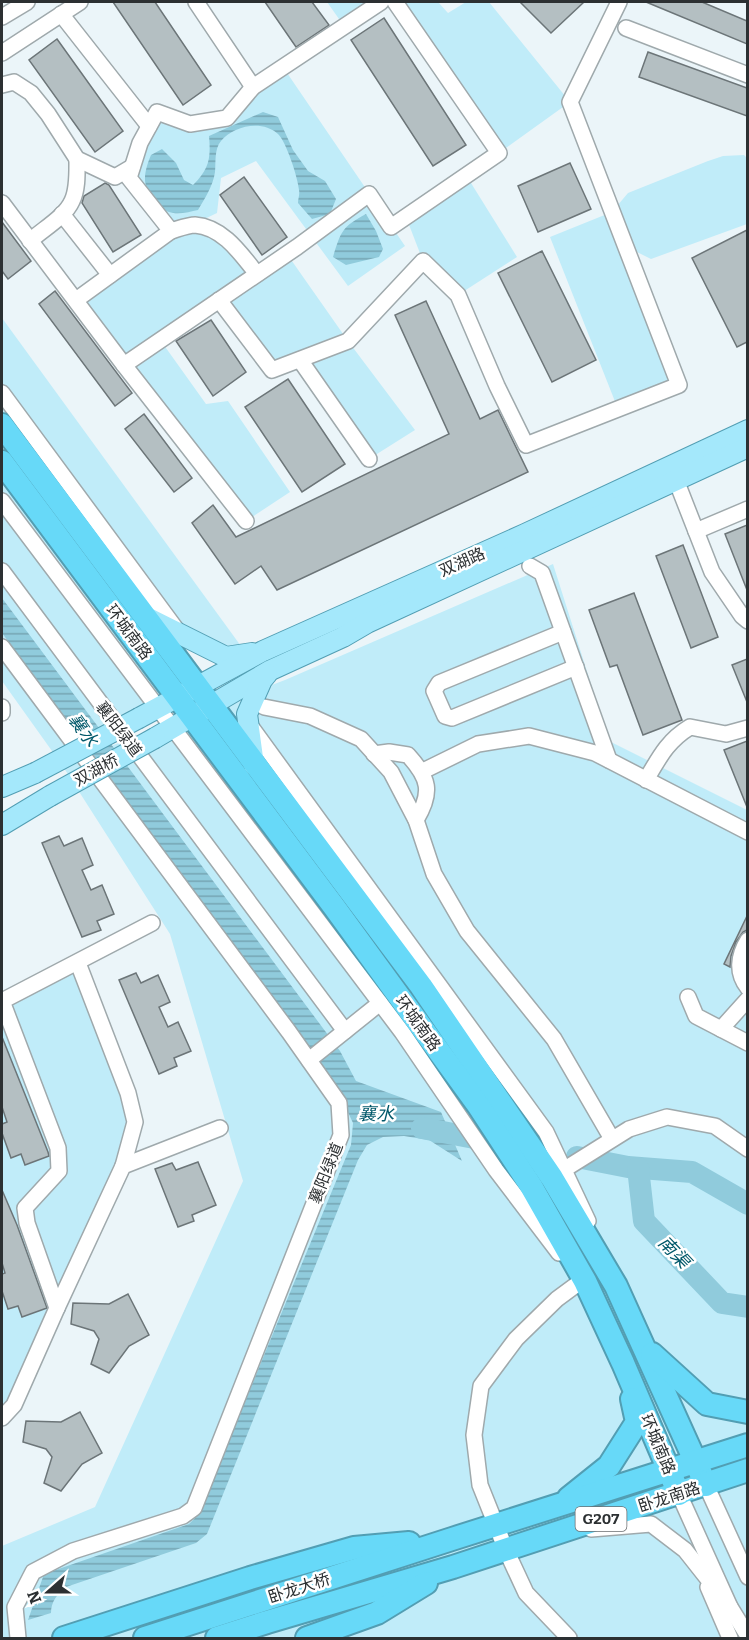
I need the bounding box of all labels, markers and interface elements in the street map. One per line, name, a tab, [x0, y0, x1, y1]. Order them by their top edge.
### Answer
street label: 双湖路	[436, 544, 488, 580]
street label: 环城南路	[102, 601, 156, 663]
street label: 襄阳绿道	[92, 698, 146, 760]
water label: 襄水	[64, 709, 103, 752]
street label: 双湖桥	[70, 750, 122, 790]
street label: 环城南路	[392, 992, 444, 1054]
water label: 襄水	[358, 1103, 395, 1125]
street label: 襄阳绿道	[305, 1140, 347, 1206]
water label: 南渠	[654, 1231, 697, 1275]
street label: 环城南路	[637, 1411, 679, 1477]
street label: 卧龙南路	[636, 1478, 702, 1516]
road number: G207	[576, 1507, 626, 1531]
north arrow	[18, 1562, 78, 1622]
street label: 卧龙大桥	[266, 1569, 332, 1607]
text: N	[23, 1588, 46, 1606]

